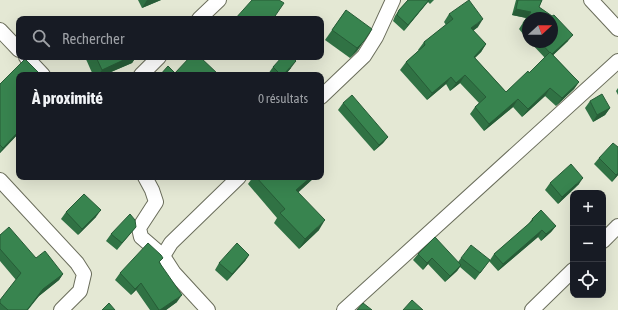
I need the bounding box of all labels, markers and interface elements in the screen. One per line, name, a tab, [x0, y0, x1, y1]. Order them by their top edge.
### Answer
north arrow	[522, 12, 558, 48]
search box	[16, 16, 324, 60]
icon: search	[30, 27, 52, 49]
text: Rechercher	[62, 30, 124, 47]
text: À proximité	[32, 88, 103, 108]
text: 0 résultats	[258, 91, 308, 106]
map controls	[570, 190, 606, 298]
button: +	[570, 190, 606, 226]
button: −	[570, 226, 606, 262]
button: locate	[570, 262, 606, 298]

